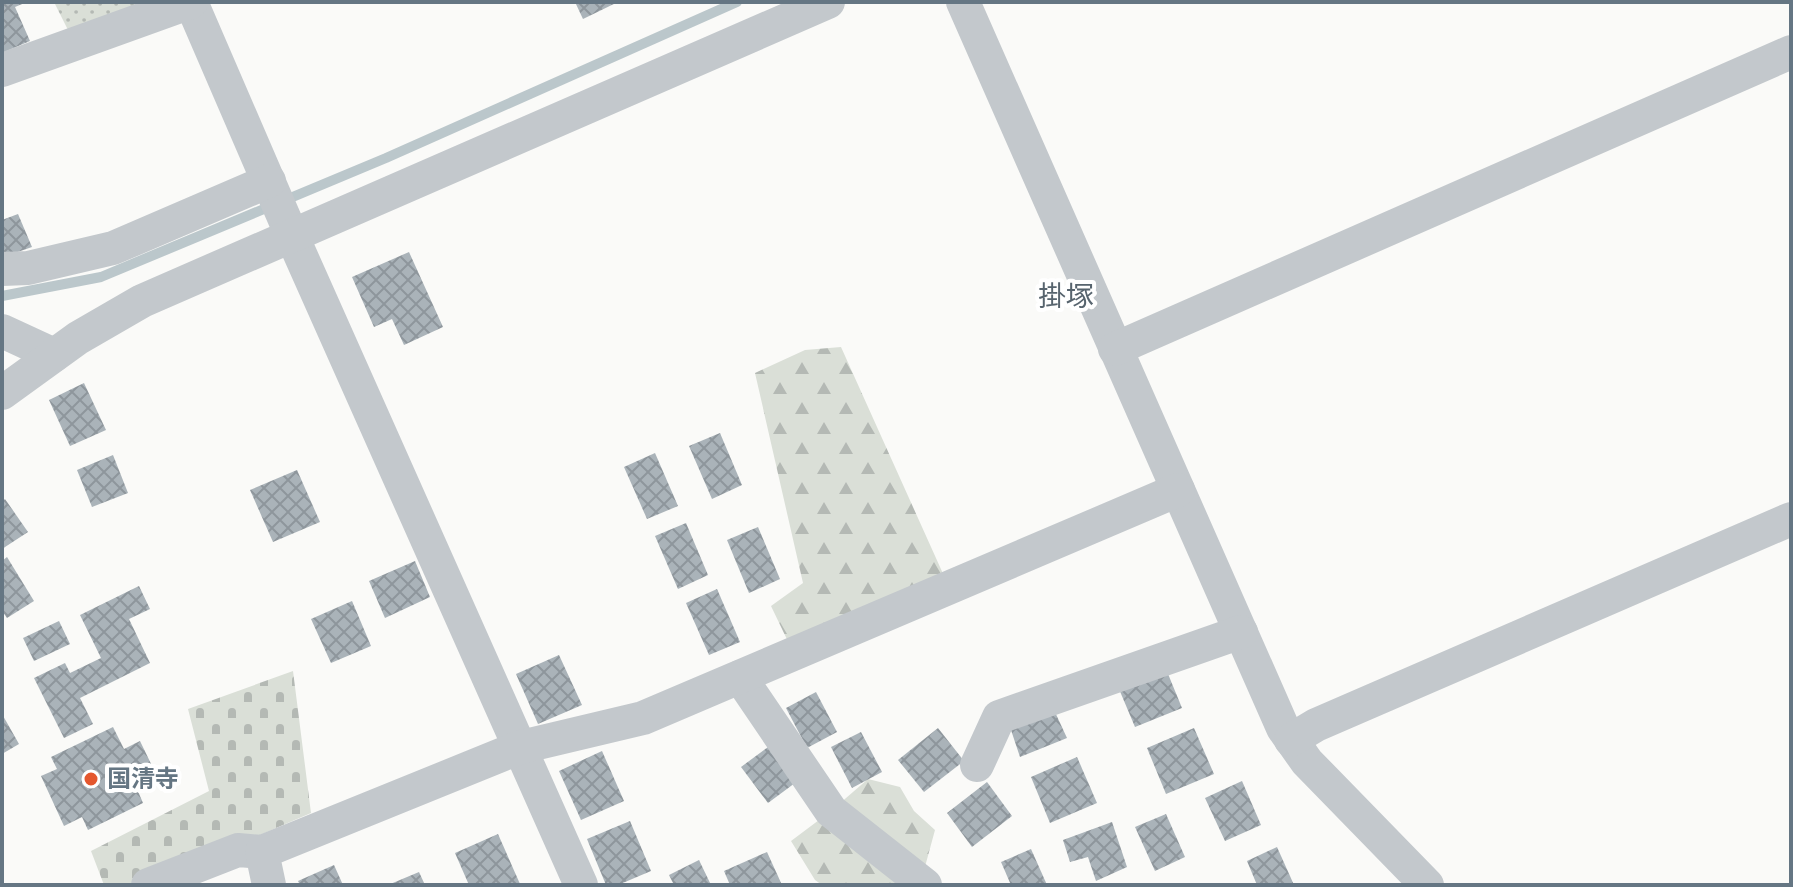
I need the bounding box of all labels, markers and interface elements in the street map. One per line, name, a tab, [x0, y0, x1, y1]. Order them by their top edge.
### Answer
district label: 掛塚	[1038, 282, 1094, 312]
place label: 国清寺	[107, 766, 179, 792]
marker: 国清寺	[82, 770, 100, 788]

